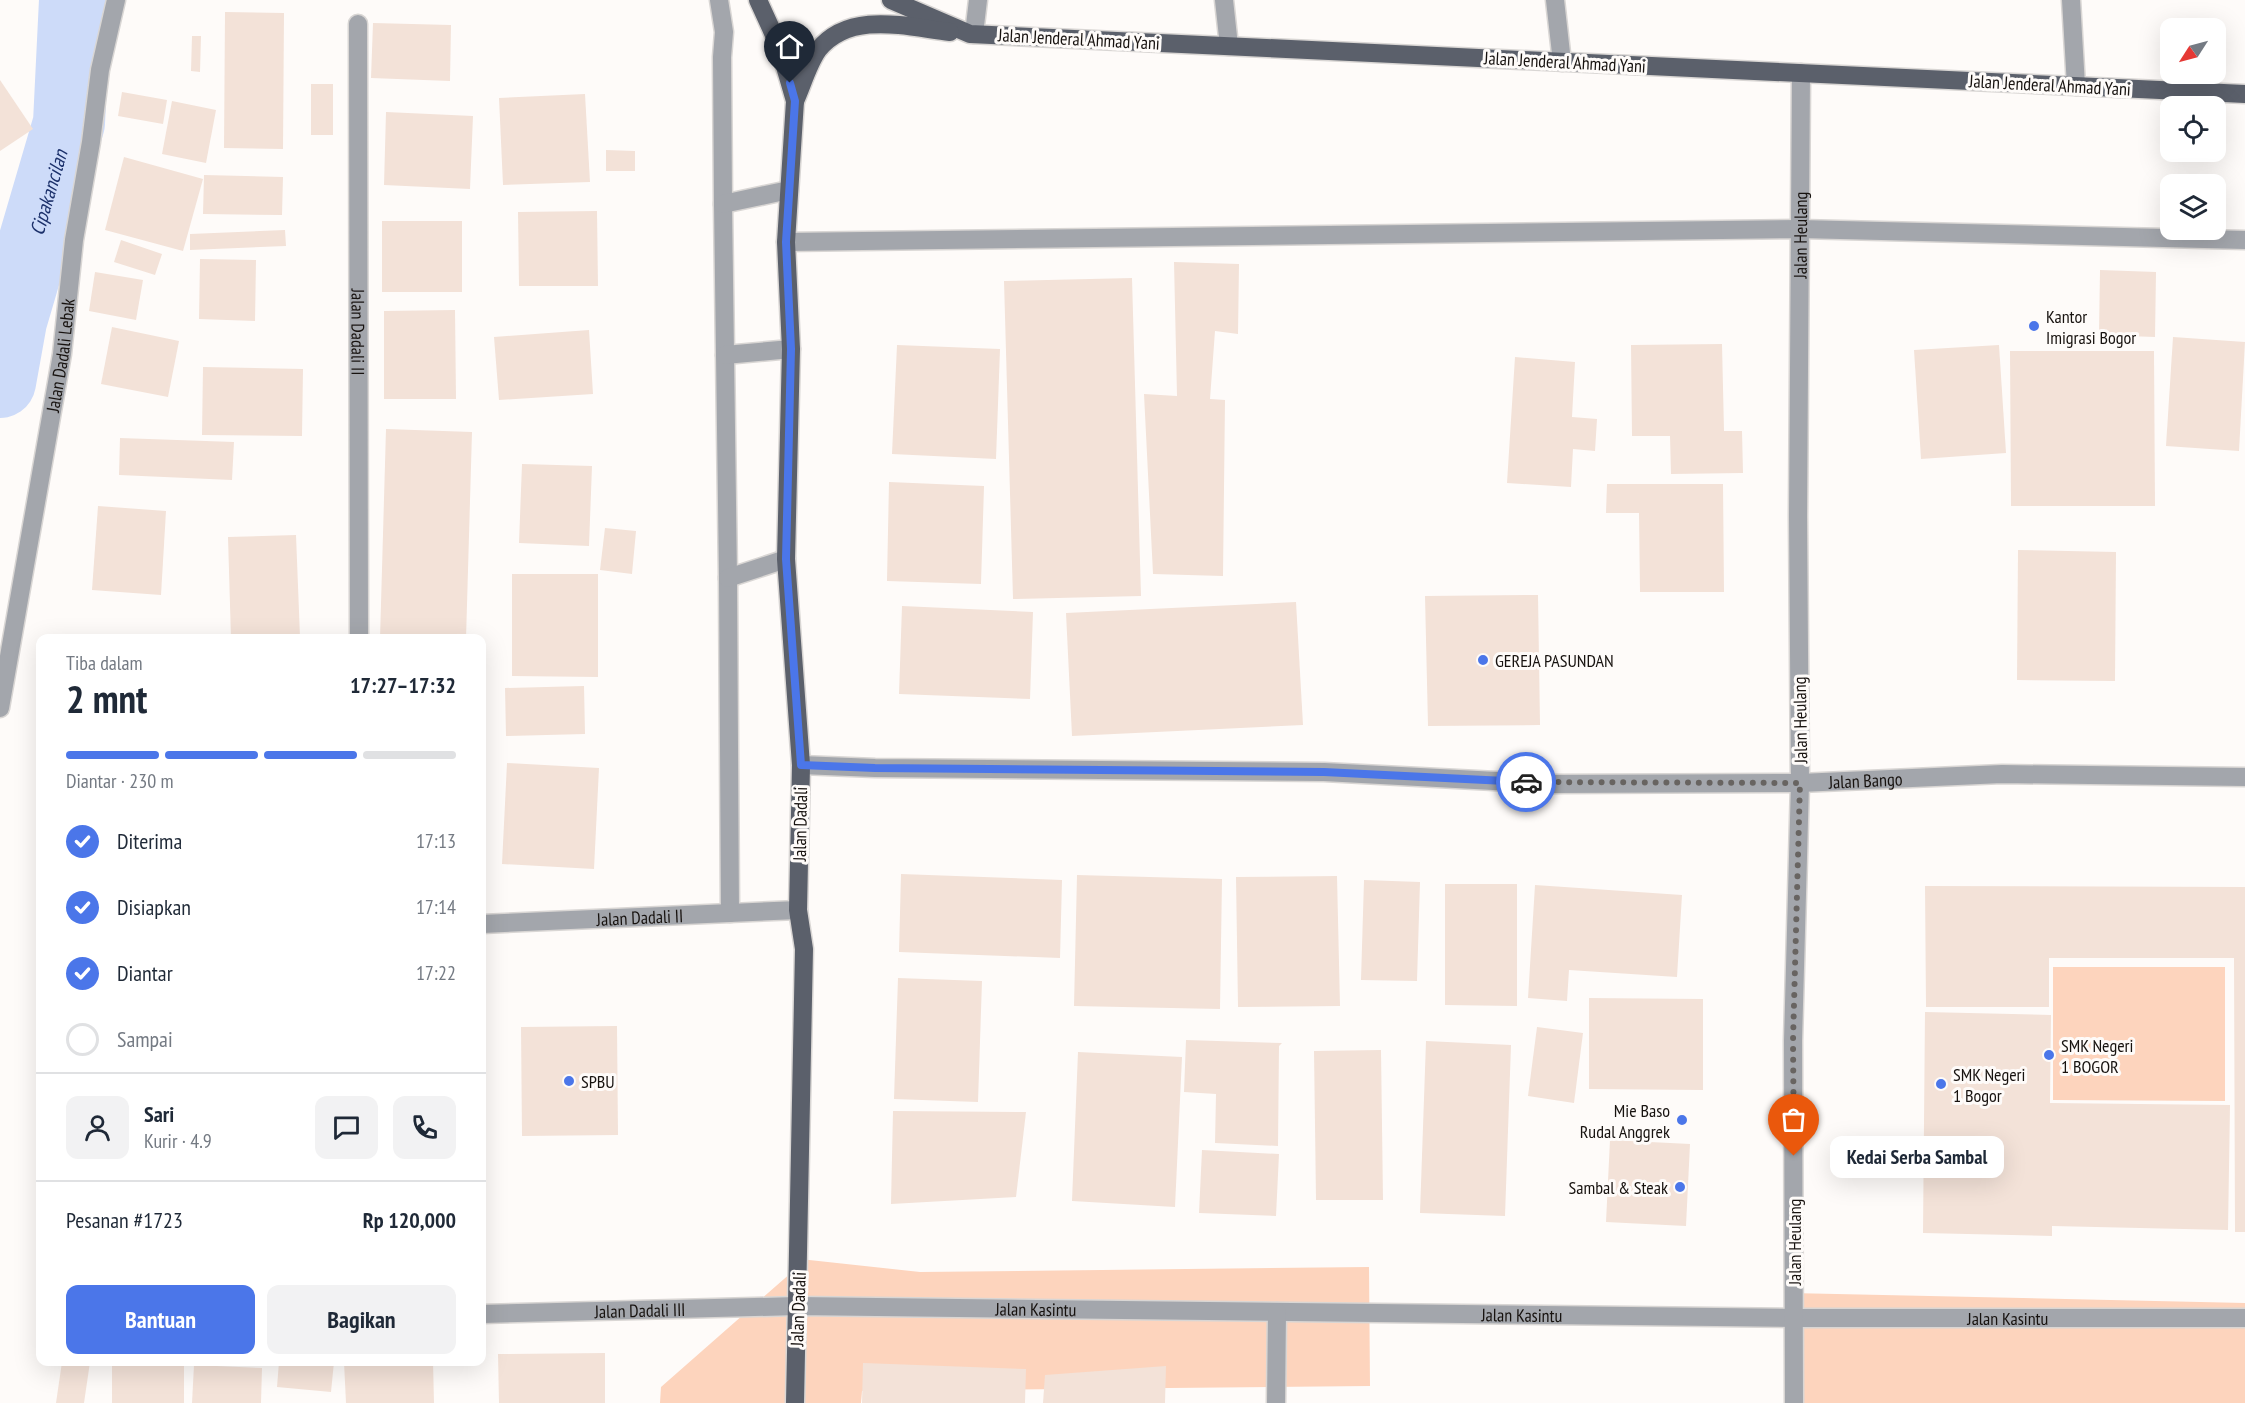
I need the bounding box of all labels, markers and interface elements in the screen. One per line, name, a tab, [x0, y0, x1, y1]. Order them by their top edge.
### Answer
north arrow	[2160, 18, 2226, 84]
map controls	[2160, 18, 2226, 240]
pin	[764, 21, 815, 83]
street label: Jalan Jenderal Ahmad Yani	[997, 23, 1160, 55]
icon: home	[773, 30, 806, 63]
street label: Jalan Jenderal Ahmad Yani	[1483, 46, 1646, 78]
street label: Jalan Jenderal Ahmad Yani	[1968, 69, 2131, 101]
button: locate	[2160, 96, 2226, 162]
water label: Cipakancilan	[24, 145, 74, 238]
button: layers	[2160, 174, 2226, 240]
street label: Jalan Heulang	[1788, 192, 1812, 280]
street label: Jalan Dadali II	[347, 288, 370, 375]
street label: Jalan Dadali Lebak	[40, 297, 79, 415]
place label: Kantor Imigrasi Bogor	[2046, 305, 2136, 349]
marker: Kantor Imigrasi Bogor	[2027, 319, 2041, 333]
place label: GEREJA PASUNDAN	[1495, 649, 1614, 672]
text: Tiba dalam	[66, 650, 143, 676]
marker: GEREJA PASUNDAN	[1476, 653, 1490, 667]
text: 17:27–17:32	[350, 671, 456, 699]
text: 2 mnt	[66, 673, 147, 724]
street label: Jalan Heulang	[1788, 676, 1812, 765]
courier	[1496, 752, 1556, 812]
icon: car	[1510, 766, 1543, 799]
street label: Jalan Bango	[1827, 767, 1903, 793]
text: Diantar · 230 m	[66, 768, 174, 794]
street label: Jalan Dadali	[788, 787, 812, 862]
icon: check	[66, 825, 99, 858]
text: Diterima	[117, 827, 182, 855]
text: 17:13	[416, 828, 456, 854]
icon: check	[66, 891, 99, 924]
text: Disiapkan	[117, 893, 191, 921]
text: 17:14	[416, 894, 456, 920]
street label: Jalan Dadali II	[595, 904, 684, 930]
icon: check	[66, 957, 99, 990]
text: Diantar	[117, 959, 173, 987]
text: 17:22	[416, 960, 456, 986]
text: Sampai	[117, 1025, 173, 1053]
place label: SMK Negeri 1 BOGOR	[2061, 1034, 2133, 1078]
marker: SMK Negeri 1 BOGOR	[2042, 1048, 2056, 1062]
place label: SMK Negeri 1 Bogor	[1953, 1063, 2025, 1107]
place label: SPBU	[581, 1070, 615, 1093]
marker: SPBU	[562, 1074, 576, 1088]
marker: SMK Negeri 1 Bogor	[1934, 1077, 1948, 1091]
pin	[1768, 1094, 1819, 1156]
button: person	[66, 1096, 129, 1159]
button: chat	[315, 1096, 378, 1159]
button: phone	[393, 1096, 456, 1159]
place label: Mie Baso Rudal Anggrek	[1580, 1099, 1670, 1143]
text: Sari	[144, 1100, 174, 1128]
icon: bag	[1777, 1103, 1810, 1136]
marker: Mie Baso Rudal Anggrek	[1675, 1113, 1689, 1127]
text: Kurir · 4.9	[144, 1128, 212, 1154]
callout: Kedai Serba Sambal	[1830, 1135, 2004, 1177]
text: Kedai Serba Sambal	[1847, 1144, 1987, 1170]
place label: Sambal & Steak	[1569, 1176, 1668, 1199]
marker: Sambal & Steak	[1673, 1180, 1687, 1194]
street label: Jalan Heulang	[1783, 1199, 1806, 1286]
text: Pesanan #1723	[66, 1206, 183, 1234]
text: Rp 120,000	[363, 1206, 456, 1234]
street label: Jalan Dadali	[785, 1271, 811, 1348]
button: Bantuan	[66, 1285, 255, 1354]
button: Bagikan	[267, 1285, 456, 1354]
street label: Jalan Dadali III	[593, 1297, 686, 1323]
street label: Jalan Kasintu	[994, 1297, 1077, 1321]
street label: Jalan Kasintu	[1480, 1303, 1563, 1327]
street label: Jalan Kasintu	[1966, 1307, 2048, 1330]

